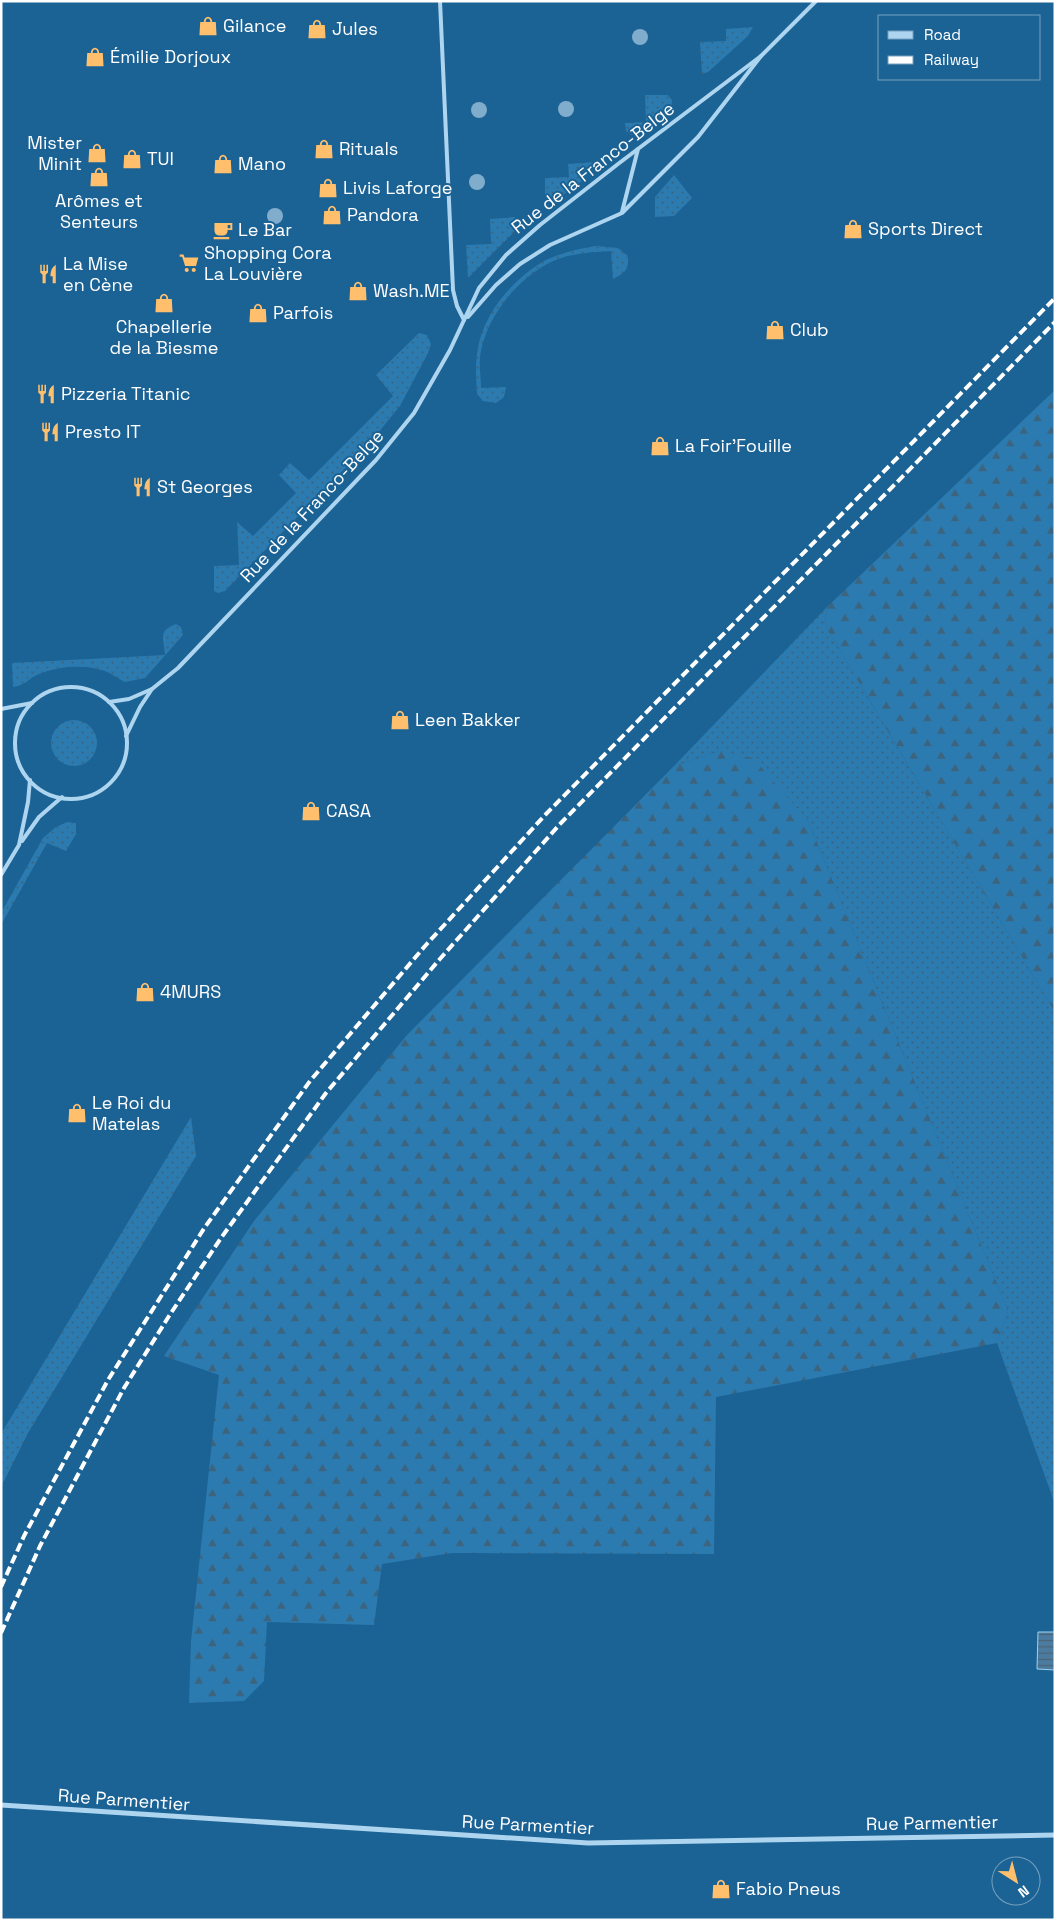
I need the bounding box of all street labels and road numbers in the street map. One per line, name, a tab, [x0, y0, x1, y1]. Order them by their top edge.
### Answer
street label: Rue de la Franco-Belge	[507, 97, 679, 238]
street label: Rue de la Franco-Belge	[235, 424, 389, 587]
street label: Rue Parmentier	[57, 1783, 191, 1816]
street label: Rue Parmentier	[461, 1810, 595, 1839]
street label: Rue Parmentier	[866, 1810, 999, 1835]

